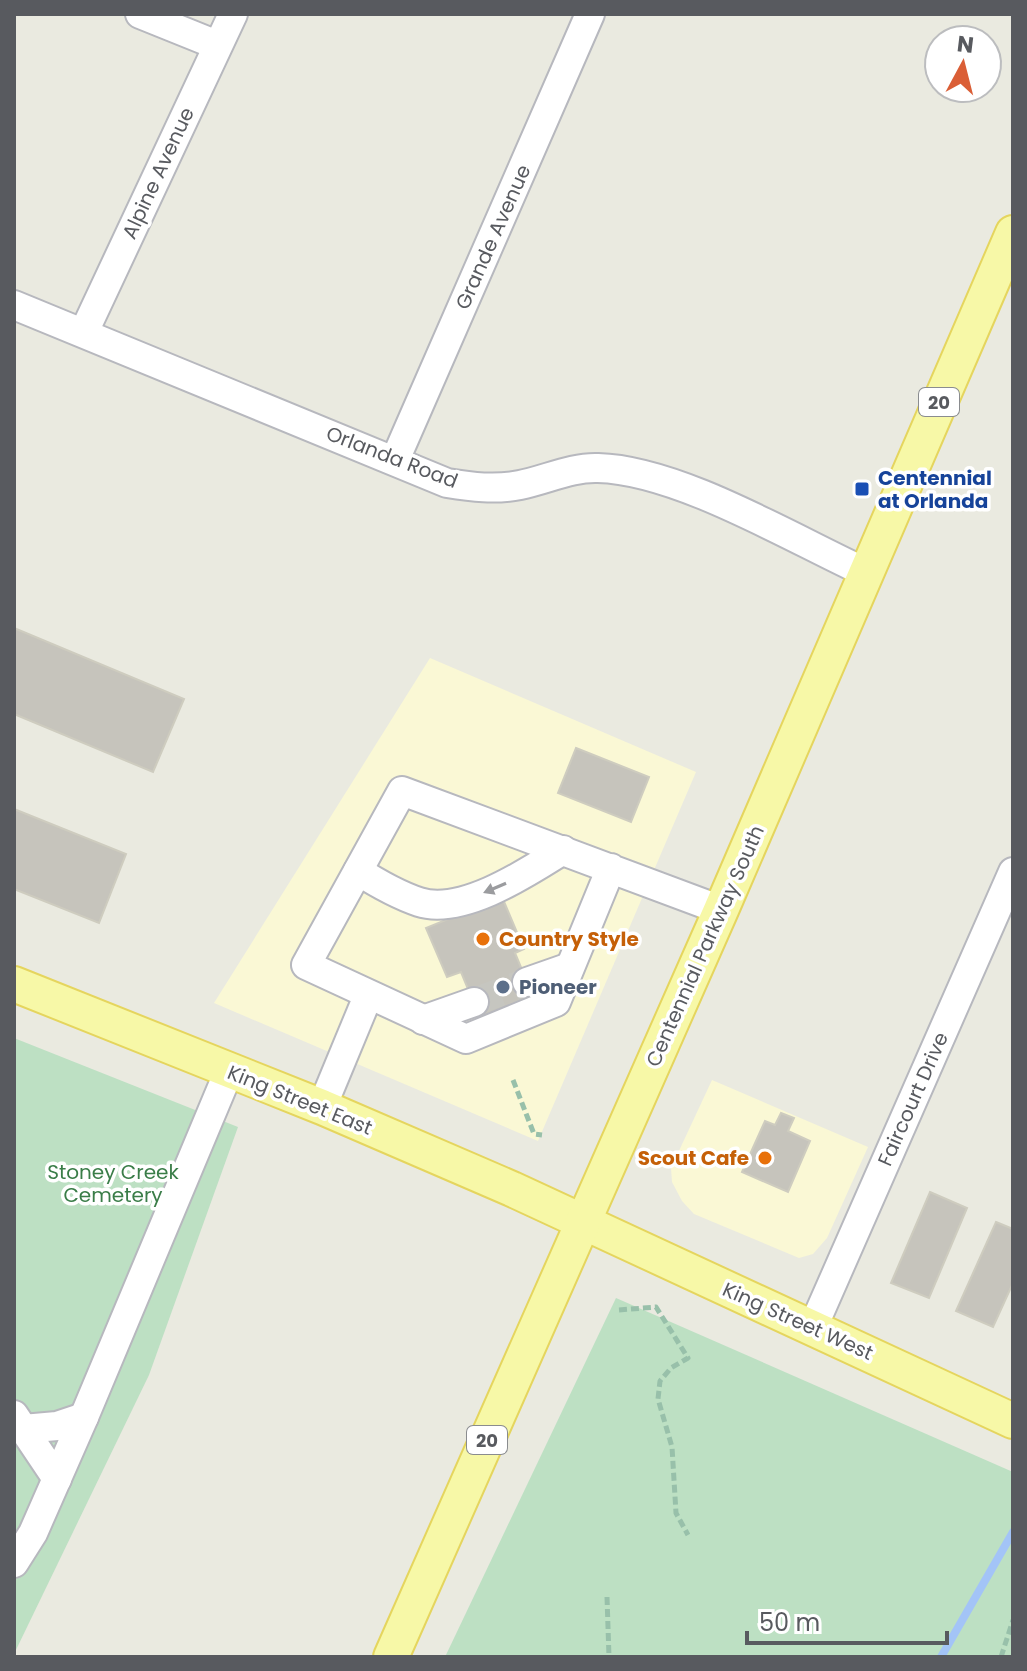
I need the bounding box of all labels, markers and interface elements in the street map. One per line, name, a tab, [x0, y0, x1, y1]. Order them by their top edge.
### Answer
north arrow	[923, 24, 1003, 104]
text: N	[955, 28, 975, 61]
street label: Alpine Avenue	[115, 103, 201, 243]
street label: Grande Avenue	[449, 160, 537, 314]
road number: 20	[919, 388, 959, 416]
street label: Orlanda Road	[322, 419, 462, 495]
place label: Centennial at Orlanda	[878, 464, 992, 515]
marker: Centennial at Orlanda	[853, 480, 871, 498]
street label: Centennial Parkway South	[639, 821, 771, 1071]
one-way arrow	[483, 881, 507, 894]
place label: Country Style	[499, 925, 639, 953]
marker: Country Style	[474, 930, 492, 948]
place label: Pioneer	[519, 973, 597, 1001]
marker: Pioneer	[494, 978, 512, 996]
street label: Faircourt Drive	[871, 1028, 955, 1170]
street label: King Street East	[223, 1058, 377, 1142]
place label: Scout Cafe	[638, 1144, 749, 1172]
marker: Scout Cafe	[756, 1149, 774, 1167]
park label: Stoney Creek Cemetery	[47, 1158, 180, 1209]
street label: King Street West	[718, 1275, 878, 1367]
road number: 20	[467, 1426, 507, 1454]
scale bar	[747, 1595, 947, 1645]
text: 50 m	[759, 1606, 820, 1639]

